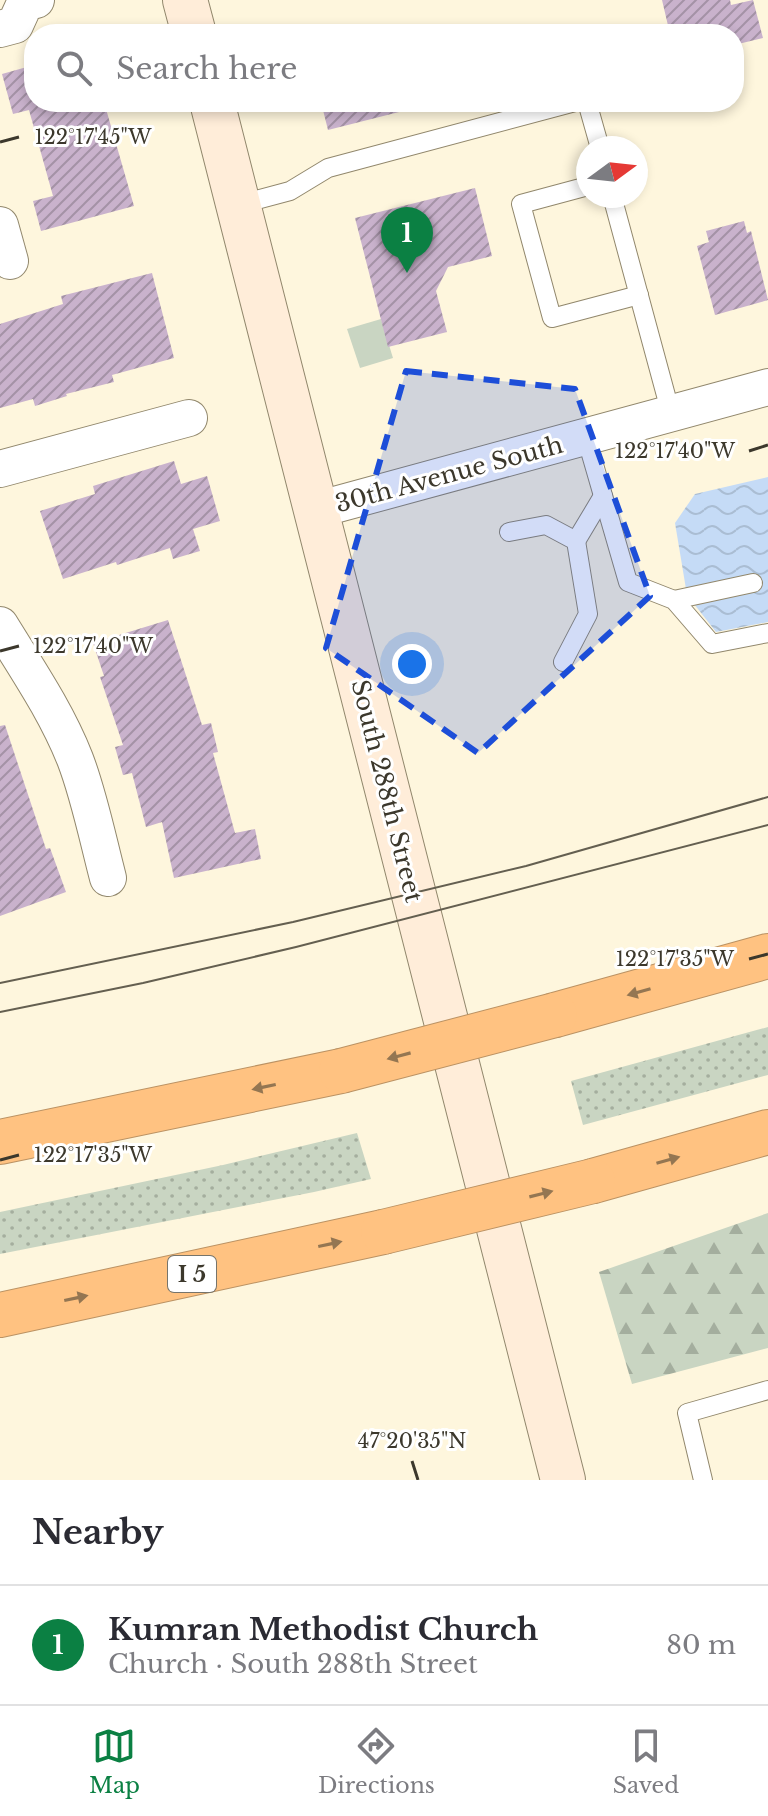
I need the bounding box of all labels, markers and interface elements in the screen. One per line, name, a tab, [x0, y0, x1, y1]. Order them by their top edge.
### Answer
search box	[24, 24, 744, 112]
icon: search	[52, 46, 96, 90]
text: Search here	[116, 50, 297, 87]
text: 122°17'45"W	[35, 125, 152, 149]
north arrow	[576, 136, 648, 208]
pin: 1	[381, 207, 433, 273]
street label: 30th Avenue South	[332, 430, 566, 518]
text: 122°17'40"W	[615, 439, 735, 463]
text: 122°17'40"W	[33, 634, 153, 658]
your location	[392, 644, 432, 684]
street label: South 288th Street	[345, 677, 429, 905]
text: 122°17'35"W	[616, 947, 735, 971]
one-way arrow	[626, 986, 650, 999]
one-way arrow	[386, 1050, 411, 1062]
one-way arrow	[252, 1081, 277, 1094]
text: 122°17'35"W	[34, 1143, 153, 1167]
one-way arrow	[655, 1153, 680, 1165]
one-way arrow	[528, 1187, 553, 1199]
one-way arrow	[318, 1237, 343, 1250]
road number: I 5	[168, 1256, 216, 1292]
one-way arrow	[64, 1291, 89, 1304]
text: 47°20'35"N	[358, 1429, 466, 1453]
text: Nearby	[32, 1511, 164, 1553]
text: Kumran Methodist Church	[108, 1611, 538, 1648]
text: 1	[52, 1629, 64, 1661]
text: 80 m	[666, 1629, 736, 1661]
text: Church · South 288th Street	[108, 1648, 478, 1680]
tab: Map	[89, 1724, 140, 1799]
tab: Directions	[318, 1724, 435, 1799]
tab: Saved	[613, 1724, 679, 1799]

